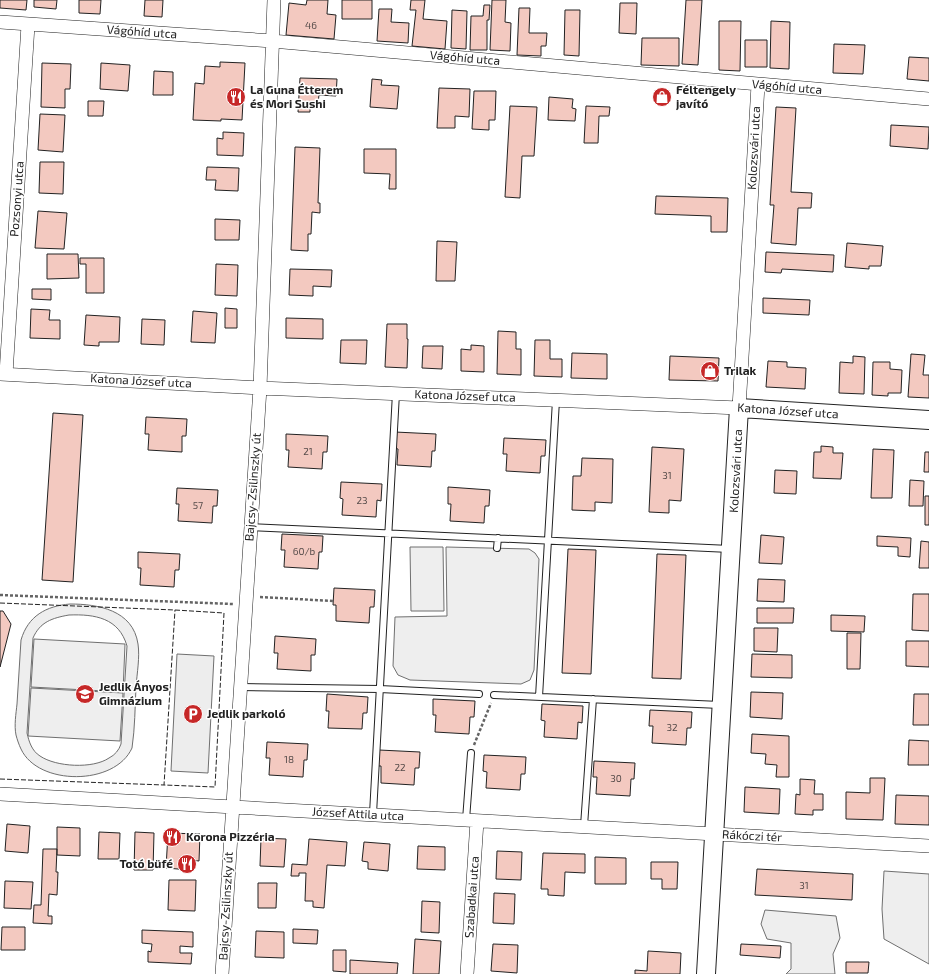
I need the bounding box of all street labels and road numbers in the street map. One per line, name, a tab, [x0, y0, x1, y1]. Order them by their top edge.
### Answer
street label: Vágóhíd utca	[106, 22, 178, 40]
street label: Vágóhíd utca	[429, 47, 501, 67]
street label: Vágóhíd utca	[751, 76, 823, 96]
street label: Kolozsvári utca	[744, 106, 762, 190]
street label: Pozsonyi utca	[6, 161, 26, 237]
street label: Katona József utca	[90, 370, 192, 390]
street label: Katona József utca	[414, 386, 516, 404]
street label: Katona József utca	[737, 399, 839, 421]
street label: Kolozsvári utca	[726, 429, 744, 513]
street label: Bajcsy-Zsilinszky út	[241, 432, 264, 542]
street label: József Attila utca	[312, 804, 405, 822]
street label: Rákóczi tér	[722, 826, 783, 844]
street label: Bajcsy-Zsilinszky út	[215, 851, 236, 961]
street label: Szabadkai utca	[461, 856, 481, 938]

